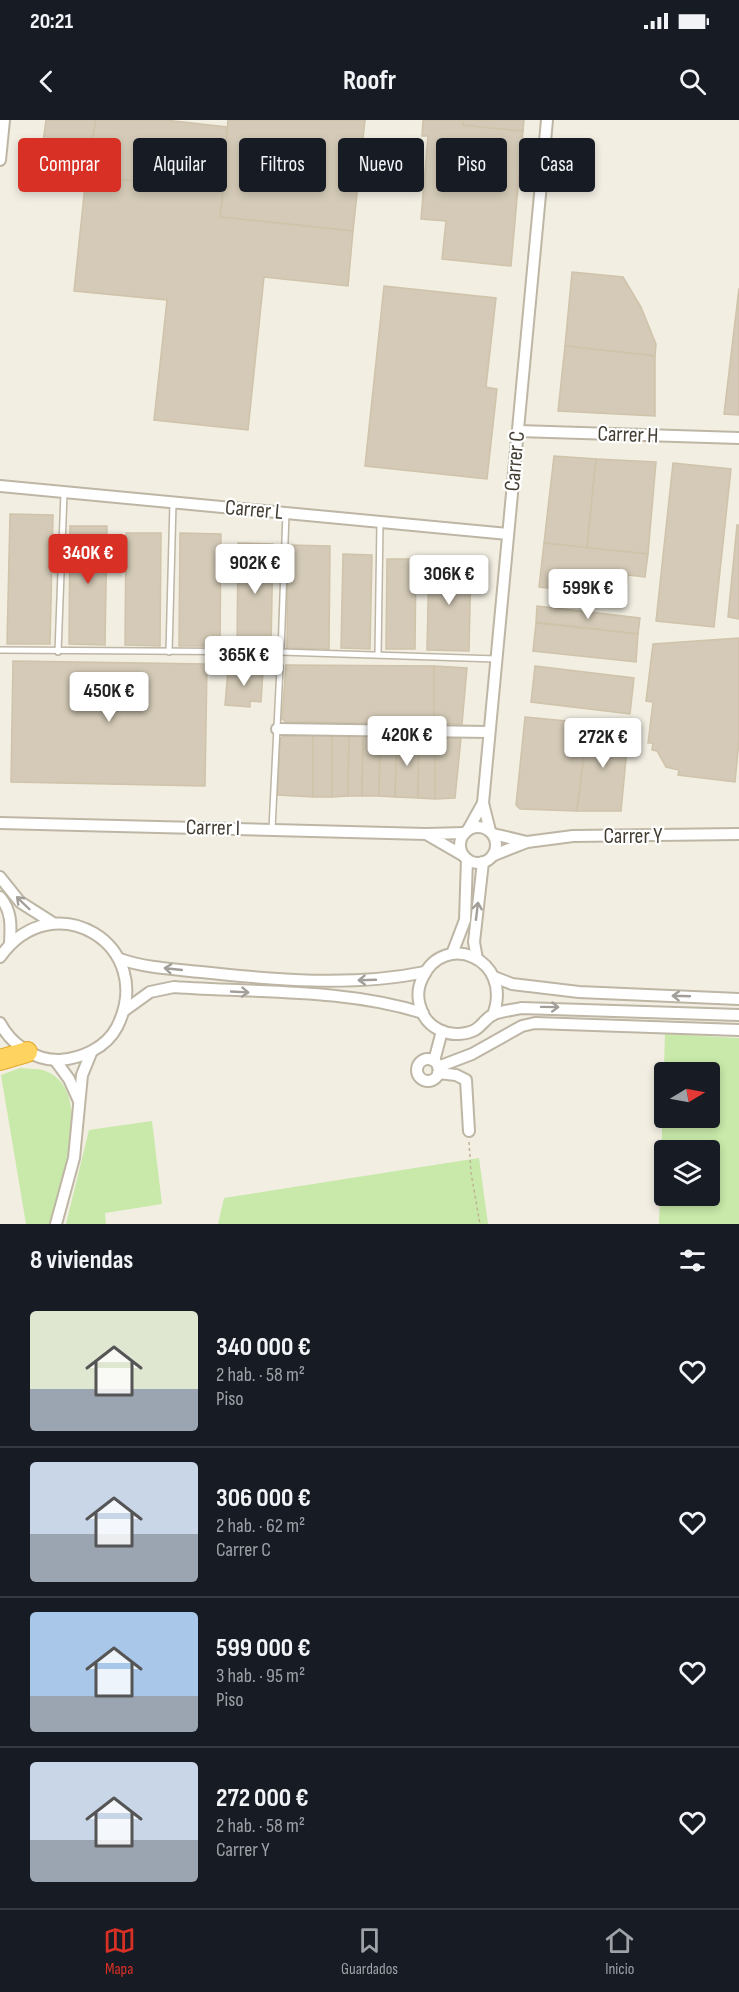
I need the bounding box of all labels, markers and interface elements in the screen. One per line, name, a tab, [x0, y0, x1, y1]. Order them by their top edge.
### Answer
text: 20:21	[30, 8, 73, 35]
icon: back	[30, 65, 63, 98]
text: Roofr	[343, 65, 396, 97]
icon: search	[676, 65, 709, 98]
chip: Comprar	[18, 138, 121, 192]
chip: Alquilar	[133, 138, 227, 192]
chip: Filtros	[239, 138, 326, 192]
chip: Nuevo	[338, 138, 424, 192]
chip: Piso	[436, 138, 507, 192]
chip: Casa	[519, 138, 595, 192]
street label: Carrer H	[597, 420, 659, 450]
street label: Carrer C	[499, 430, 531, 492]
street label: Carrer L	[224, 494, 284, 526]
pin: 340K €	[39, 534, 137, 585]
text: 340K €	[62, 541, 114, 565]
pin: 902K €	[206, 544, 304, 595]
text: 902K €	[230, 551, 280, 575]
pin: 306K €	[400, 555, 498, 606]
text: 306K €	[423, 562, 475, 586]
pin: 599K €	[539, 569, 637, 620]
text: 599K €	[563, 576, 613, 600]
pin: 365K €	[195, 636, 293, 687]
text: 365K €	[219, 643, 269, 667]
pin: 450K €	[60, 672, 158, 723]
text: 450K €	[84, 679, 134, 703]
pin: 420K €	[358, 716, 456, 767]
pin: 272K €	[554, 718, 652, 769]
text: 420K €	[382, 723, 432, 747]
text: 272K €	[578, 725, 628, 749]
street label: Carrer I	[186, 814, 240, 842]
street label: Carrer Y	[604, 823, 662, 850]
one-way arrow	[16, 896, 31, 911]
one-way arrow	[472, 901, 483, 921]
one-way arrow	[163, 963, 183, 974]
one-way arrow	[358, 975, 378, 986]
one-way arrow	[230, 986, 250, 997]
one-way arrow	[671, 991, 691, 1002]
one-way arrow	[540, 1001, 560, 1013]
north arrow	[654, 1062, 720, 1128]
map controls	[654, 1062, 720, 1206]
button: layers	[654, 1140, 720, 1206]
icon: filters	[676, 1244, 709, 1277]
text: 8 viviendas	[30, 1245, 133, 1276]
text: 340 000 €	[216, 1332, 311, 1363]
icon: home	[78, 1335, 150, 1407]
icon: heart	[676, 1355, 709, 1388]
text: 2 hab. · 58 m²	[216, 1363, 305, 1387]
text: Piso	[216, 1387, 244, 1411]
text: 306 000 €	[216, 1483, 311, 1514]
icon: home	[78, 1486, 150, 1558]
icon: heart	[676, 1506, 709, 1539]
text: 2 hab. · 62 m²	[216, 1514, 305, 1538]
text: Carrer C	[216, 1538, 271, 1562]
text: 599 000 €	[216, 1633, 311, 1664]
icon: home	[78, 1636, 150, 1708]
icon: heart	[676, 1656, 709, 1689]
text: 3 hab. · 95 m²	[216, 1664, 305, 1688]
text: Piso	[216, 1688, 244, 1712]
text: 272 000 €	[216, 1783, 309, 1814]
icon: home	[78, 1786, 150, 1858]
icon: heart	[676, 1806, 709, 1839]
text: 2 hab. · 58 m²	[216, 1814, 305, 1838]
text: Carrer Y	[216, 1838, 270, 1862]
tab: Mapa	[103, 1924, 136, 1979]
tab: Guardados	[341, 1924, 398, 1979]
tab: Inicio	[603, 1924, 636, 1979]

